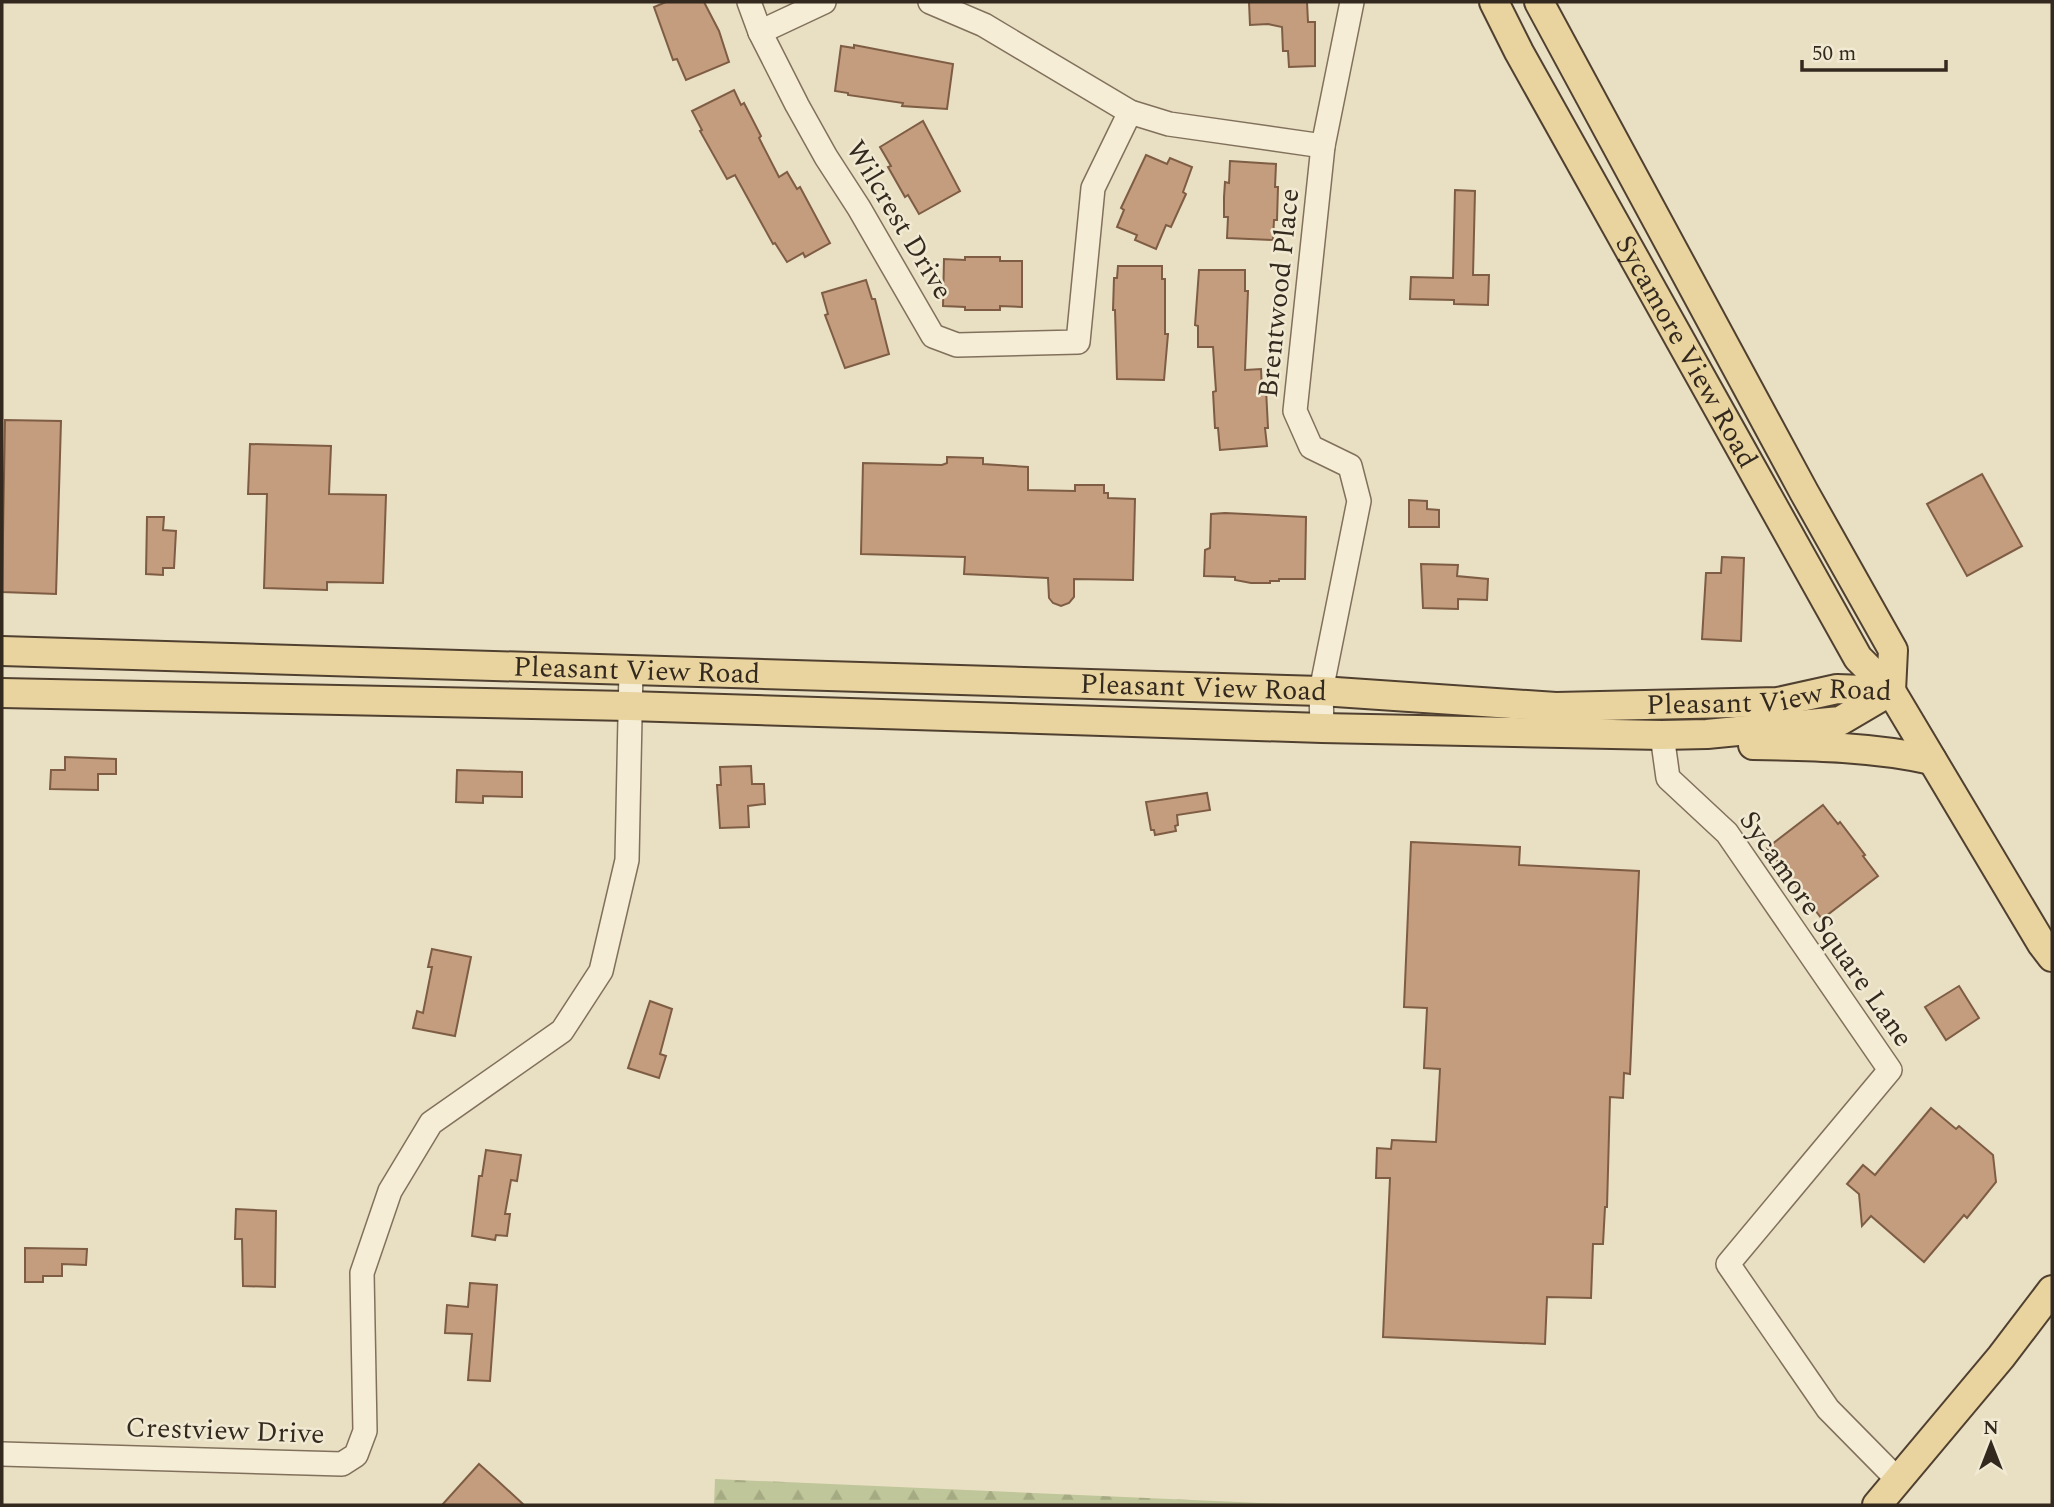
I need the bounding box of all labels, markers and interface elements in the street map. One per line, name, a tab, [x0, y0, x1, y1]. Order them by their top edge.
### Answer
scale bar	[1802, 28, 1946, 72]
text: 50 m	[1812, 38, 1856, 70]
street label: Wilcrest Drive	[834, 132, 964, 308]
street label: Brentwood Place	[1247, 186, 1311, 400]
street label: Sycamore View Road	[1604, 227, 1769, 476]
street label: Pleasant View Road	[513, 645, 761, 695]
street label: Pleasant View Road	[1079, 662, 1327, 713]
street label: Pleasant View Road	[1646, 667, 1893, 726]
street label: Sycamore Square Lane	[1728, 802, 1924, 1056]
street label: Crestview Drive	[125, 1406, 325, 1456]
north arrow	[1956, 1409, 2026, 1479]
text: N	[1983, 1414, 1999, 1443]

